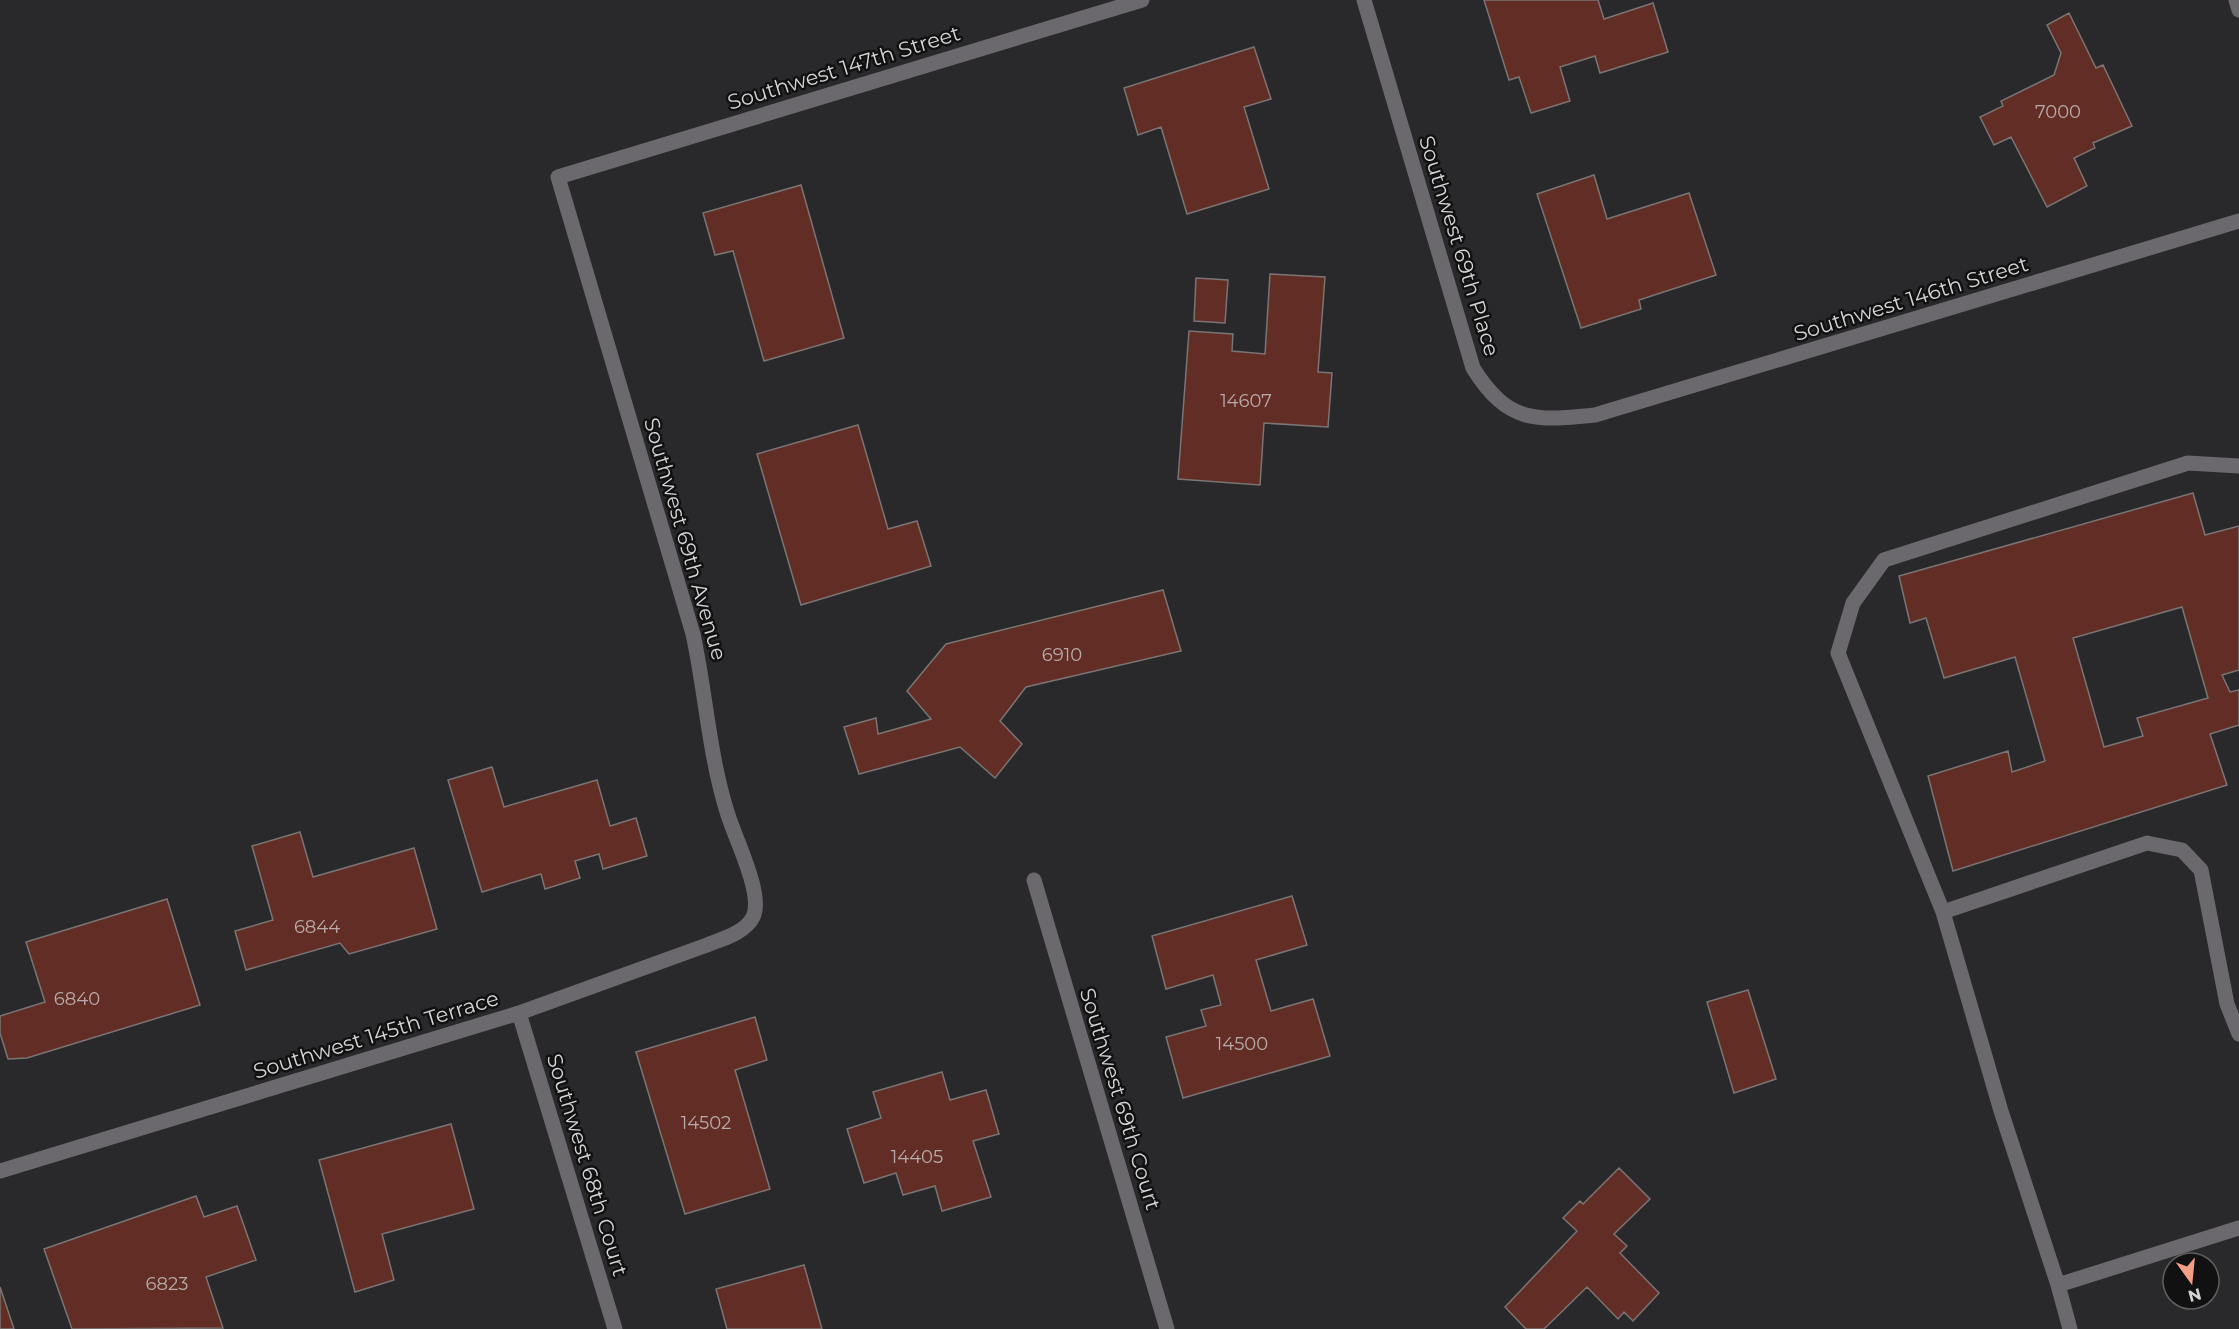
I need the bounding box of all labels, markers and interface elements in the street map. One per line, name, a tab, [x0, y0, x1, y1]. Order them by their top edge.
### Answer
street label: Southwest 147th Street	[724, 20, 963, 115]
house number: 7000	[2035, 101, 2081, 123]
street label: Southwest 69th Place	[1414, 133, 1505, 359]
street label: Southwest 146th Street	[1791, 251, 2031, 346]
house number: 14607	[1220, 390, 1272, 412]
street label: Southwest 69th Avenue	[639, 415, 732, 663]
house number: 6910	[1042, 644, 1082, 666]
house number: 6844	[294, 916, 340, 938]
street label: Southwest 145th Terrace	[250, 985, 502, 1084]
street label: Southwest 69th Court	[1075, 985, 1166, 1213]
house number: 6840	[54, 988, 100, 1010]
house number: 14500	[1216, 1033, 1268, 1055]
street label: Southwest 68th Court	[542, 1051, 633, 1279]
house number: 14502	[681, 1112, 731, 1134]
house number: 14405	[891, 1146, 943, 1168]
north arrow	[2161, 1251, 2221, 1311]
house number: 6823	[146, 1273, 188, 1295]
text: N	[2186, 1284, 2203, 1306]

